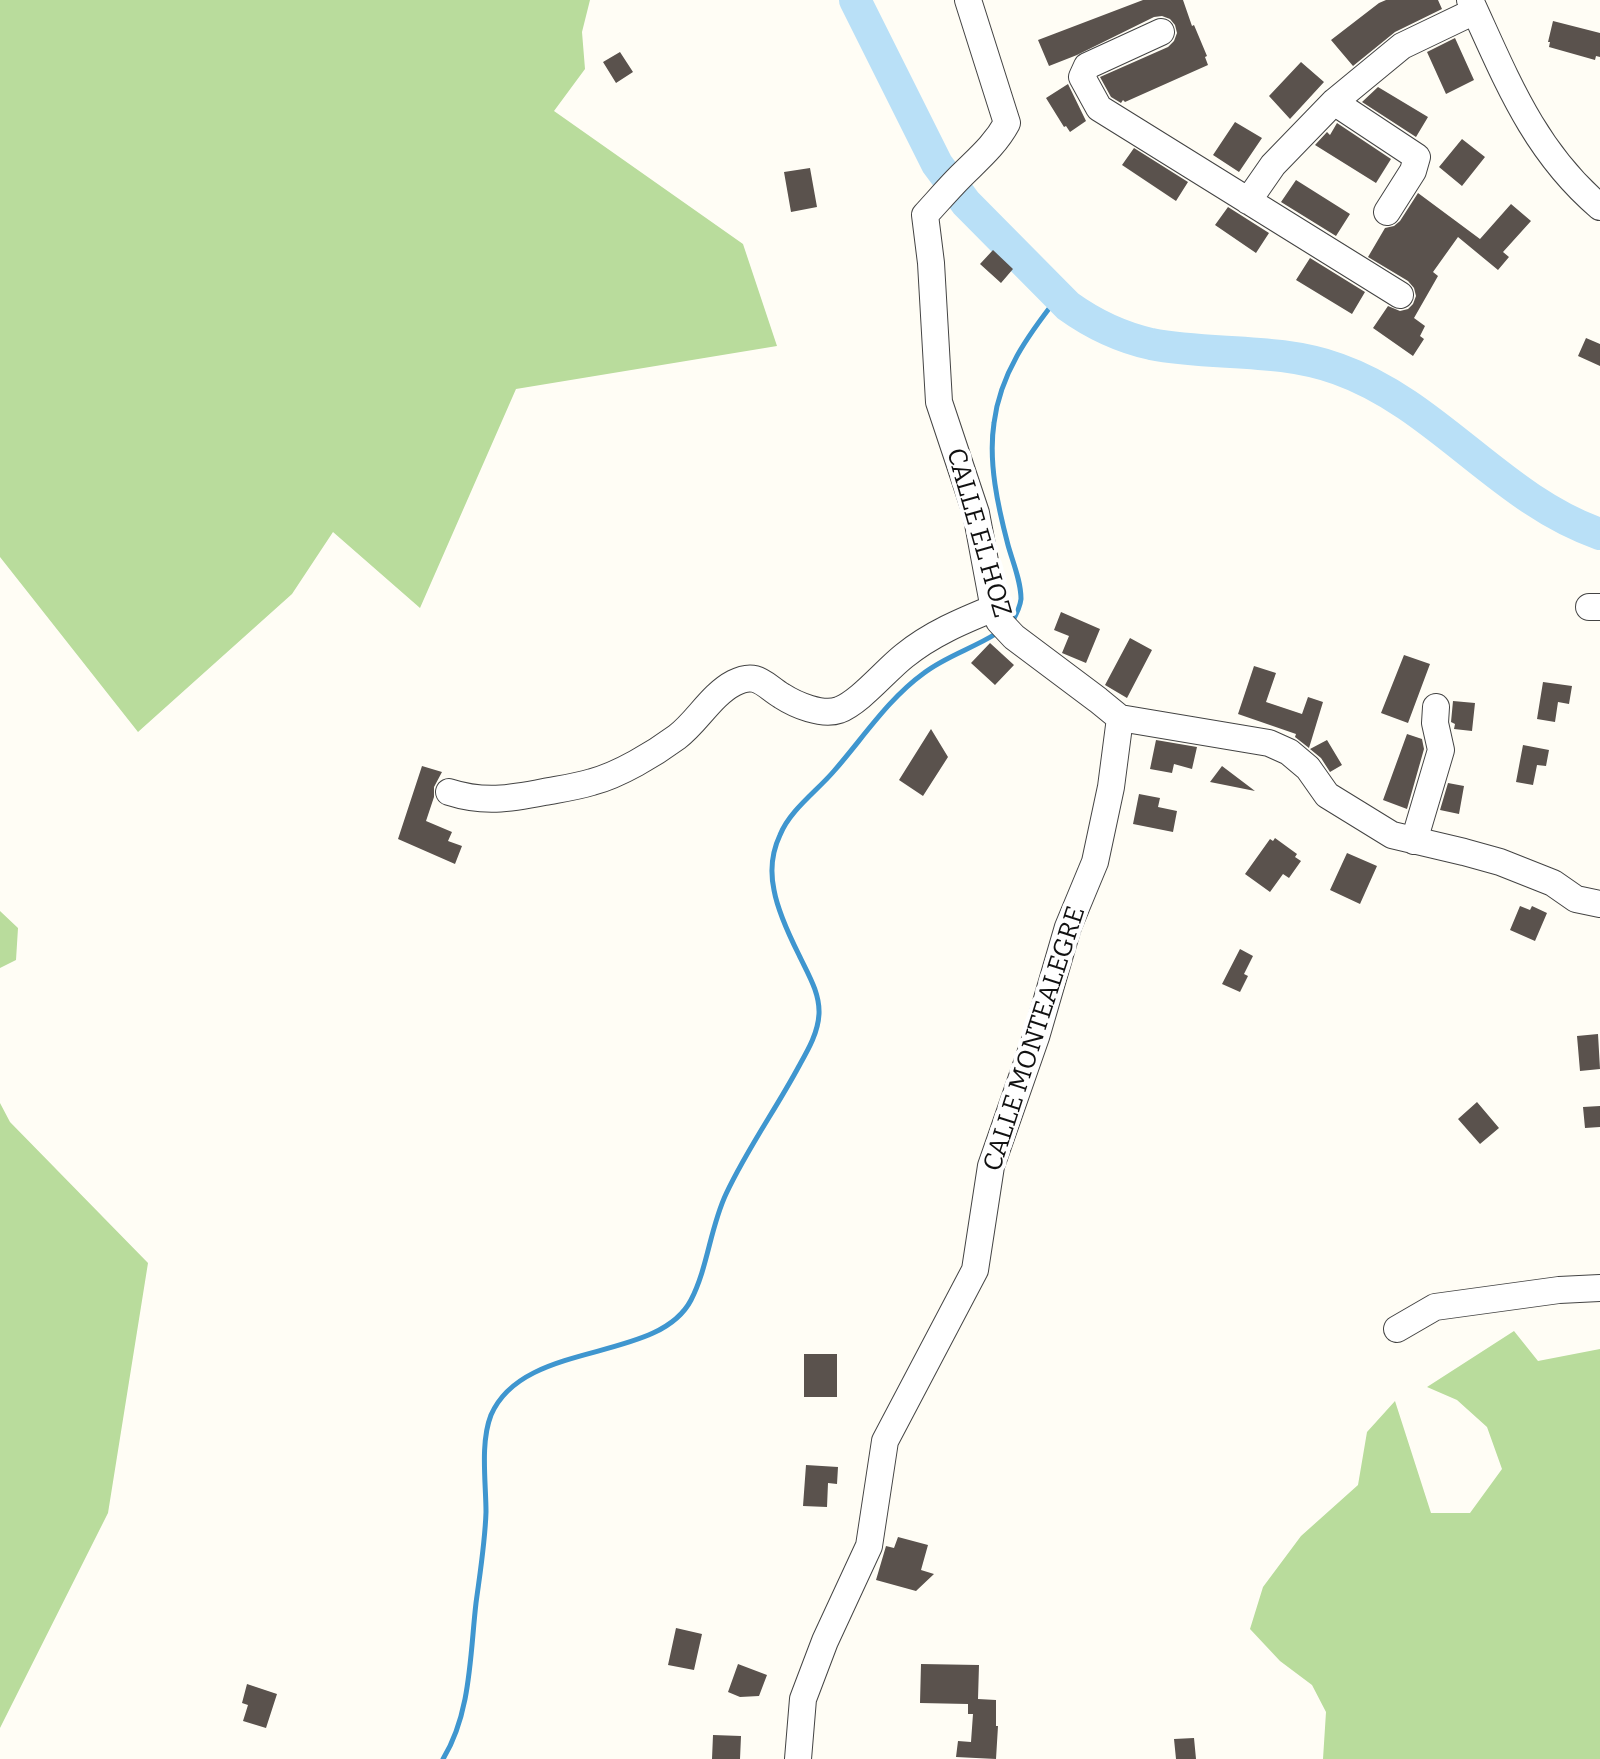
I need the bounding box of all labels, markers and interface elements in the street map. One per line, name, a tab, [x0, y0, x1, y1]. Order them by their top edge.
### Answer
street label: CALLE EL HOZ	[939, 445, 1017, 621]
street label: CALLE MONTEALEGRE	[977, 903, 1093, 1175]

